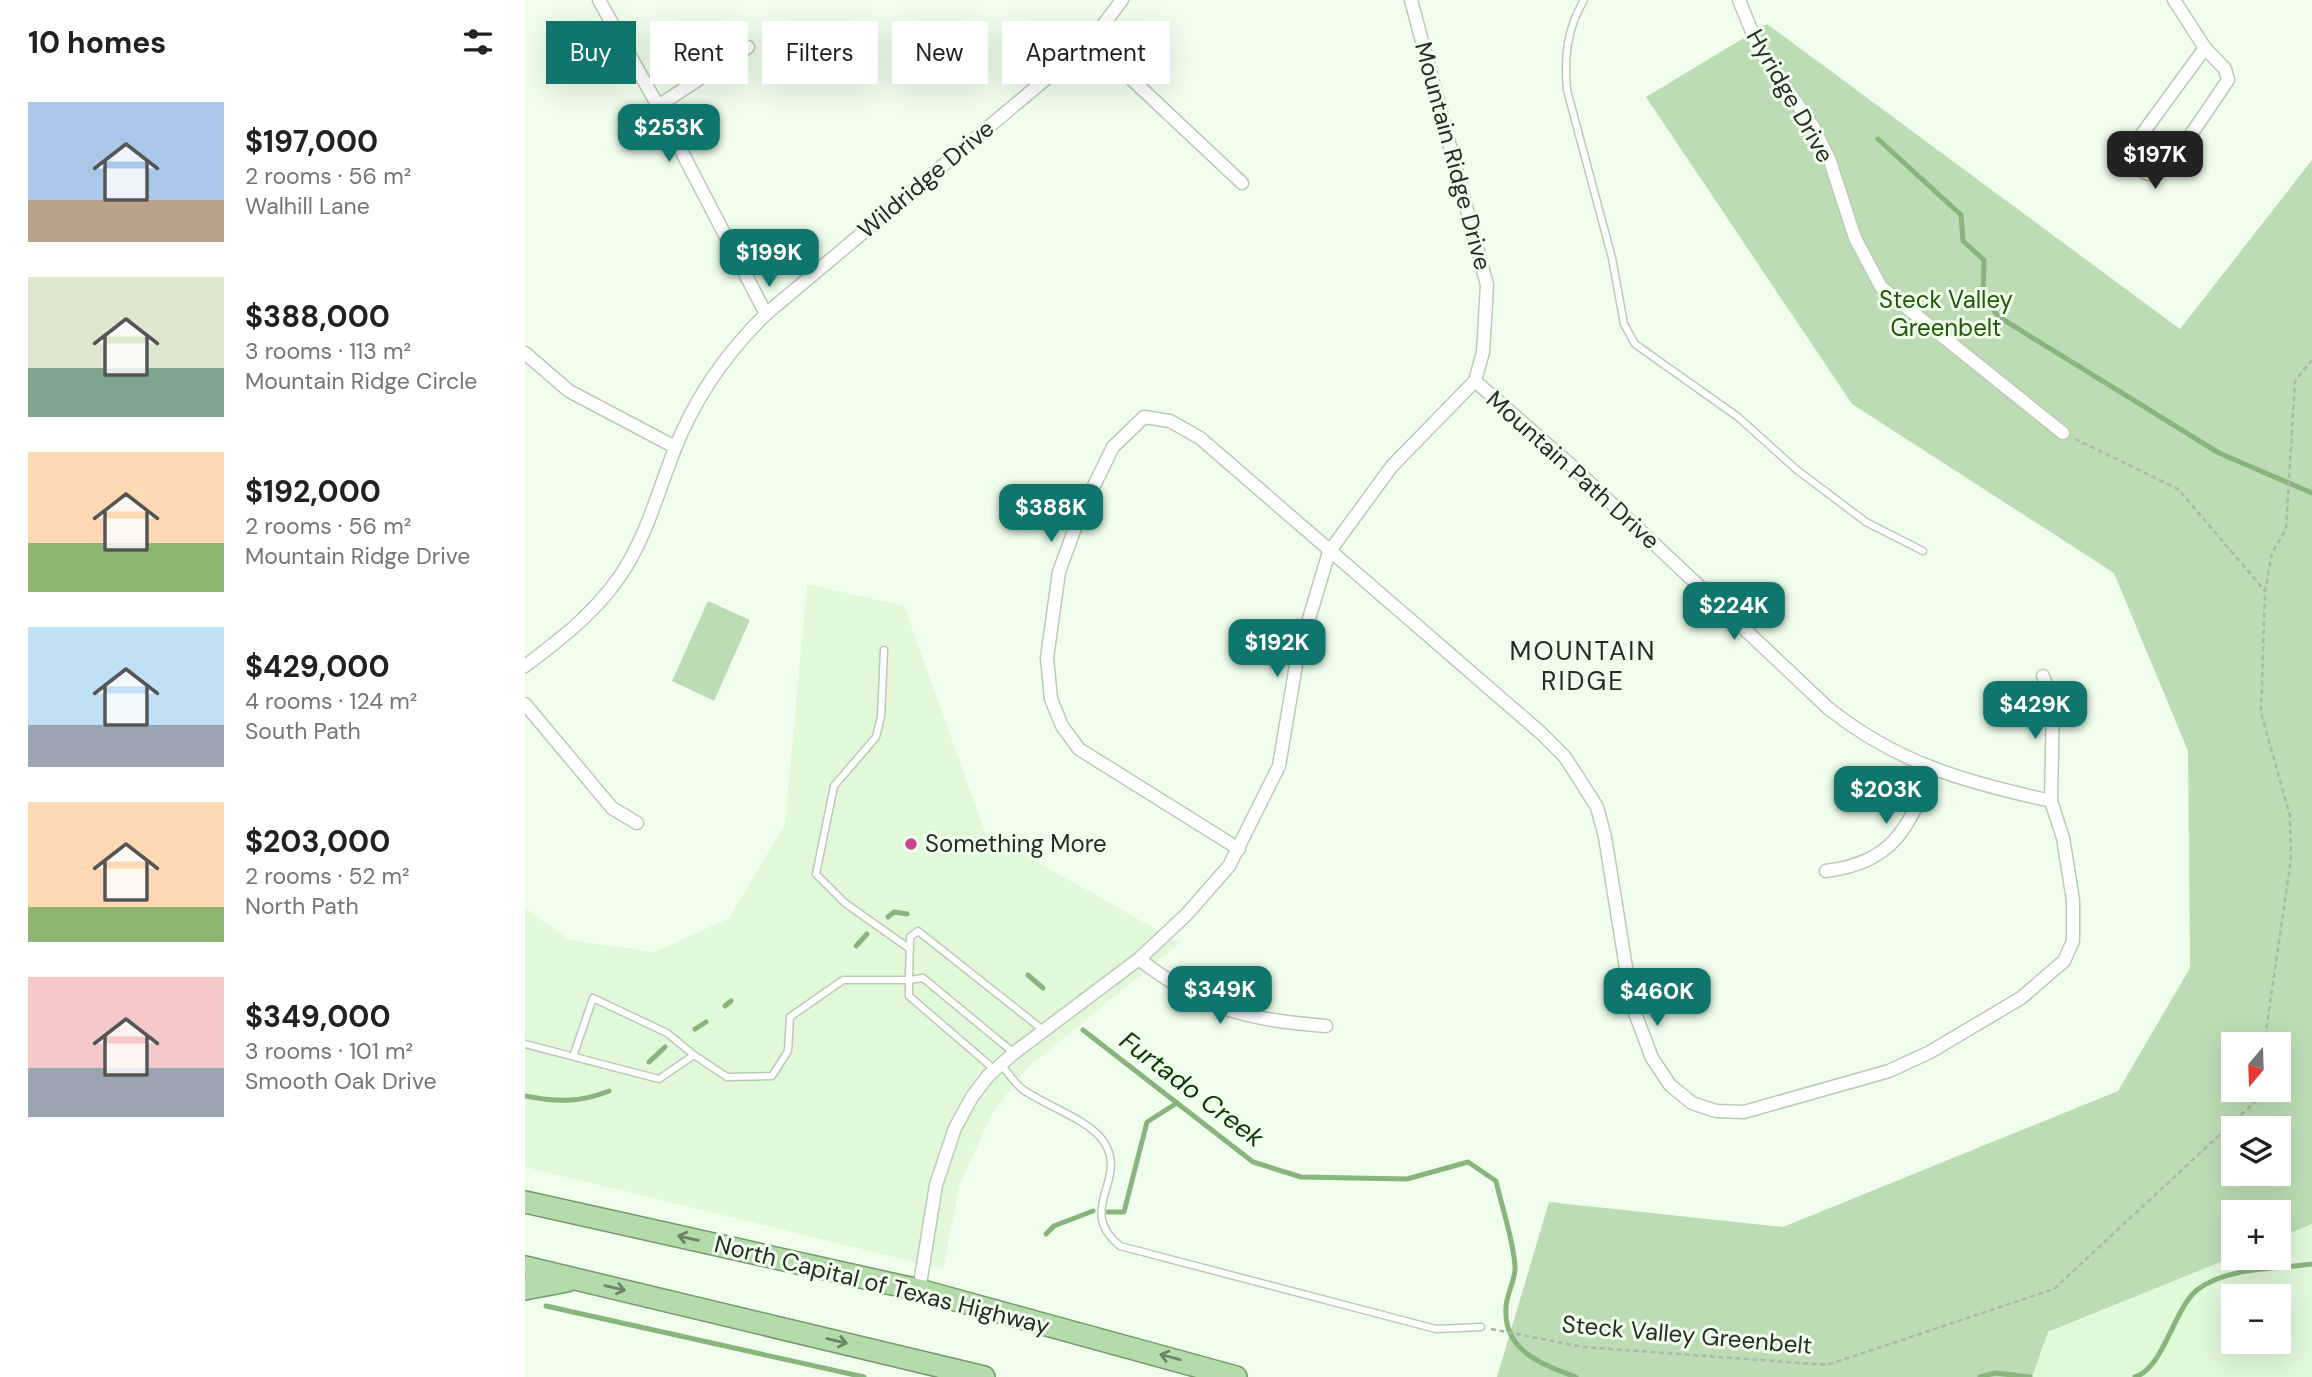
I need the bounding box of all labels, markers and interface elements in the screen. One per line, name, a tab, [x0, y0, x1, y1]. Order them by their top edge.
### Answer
chip: Buy	[546, 21, 636, 84]
chip: Rent	[650, 21, 748, 84]
chip: Filters	[762, 21, 878, 84]
chip: New	[892, 21, 988, 84]
chip: Apartment	[1002, 21, 1170, 84]
text: 10 homes	[28, 23, 166, 62]
icon: filters	[459, 23, 497, 61]
street label: Hyridge Drive	[1740, 23, 1841, 168]
street label: Mountain Ridge Drive	[1408, 38, 1499, 273]
pin: $253K	[620, 104, 718, 164]
text: $253K	[634, 112, 704, 142]
street label: Wildridge Drive	[851, 112, 1000, 245]
text: $197,000	[245, 122, 378, 161]
icon: home	[84, 130, 168, 214]
pin: $197K	[2106, 132, 2204, 191]
text: $197K	[2123, 139, 2187, 169]
text: 2 rooms · 56 m²	[245, 161, 411, 191]
text: Walhill Lane	[245, 191, 370, 221]
pin: $199K	[720, 230, 818, 289]
text: $199K	[736, 237, 802, 267]
park label: Steck Valley Greenbelt	[1879, 284, 2013, 343]
text: $388,000	[245, 297, 390, 336]
icon: home	[84, 305, 168, 389]
text: 3 rooms · 113 m²	[245, 336, 411, 366]
text: Mountain Ridge Circle	[245, 366, 477, 396]
street label: Mountain Path Drive	[1480, 384, 1667, 556]
text: $192,000	[245, 472, 381, 511]
icon: home	[84, 480, 168, 564]
pin: $388K	[1002, 484, 1100, 544]
text: $388K	[1015, 492, 1087, 522]
text: 2 rooms · 56 m²	[245, 511, 411, 541]
text: Mountain Ridge Drive	[245, 541, 470, 571]
pin: $224K	[1685, 582, 1783, 642]
text: $224K	[1699, 590, 1769, 620]
pin: $192K	[1228, 620, 1326, 679]
text: $192K	[1245, 627, 1310, 657]
district label: MOUNTAIN RIDGE	[1510, 634, 1656, 698]
text: $429,000	[245, 647, 390, 686]
icon: home	[84, 655, 168, 739]
pin: $429K	[1986, 682, 2084, 741]
text: 4 rooms · 124 m²	[245, 686, 417, 716]
text: $429K	[1999, 689, 2071, 719]
text: South Path	[245, 716, 361, 746]
pin: $203K	[1837, 766, 1935, 826]
text: $203K	[1850, 774, 1922, 804]
text: $203,000	[245, 822, 390, 861]
place label: Something More	[925, 828, 1107, 859]
icon: home	[84, 830, 168, 914]
marker: Something More	[903, 836, 919, 852]
text: 2 rooms · 52 m²	[245, 861, 410, 891]
text: North Path	[245, 891, 359, 921]
pin: $349K	[1171, 967, 1269, 1026]
pin: $460K	[1608, 968, 1706, 1028]
text: $349K	[1184, 974, 1256, 1004]
text: $460K	[1620, 976, 1694, 1006]
text: $349,000	[245, 997, 391, 1036]
icon: home	[84, 1005, 168, 1089]
water label: Furtado Creek	[1113, 1023, 1272, 1155]
north arrow	[2221, 1032, 2291, 1102]
map controls	[2221, 1032, 2291, 1354]
text: 3 rooms · 101 m²	[245, 1036, 413, 1066]
text: Smooth Oak Drive	[245, 1066, 437, 1096]
button: layers	[2221, 1116, 2291, 1186]
button: +	[2221, 1200, 2291, 1270]
street label: North Capital of Texas Highway	[711, 1228, 1053, 1341]
one-way arrow	[677, 1231, 700, 1245]
one-way arrow	[603, 1282, 626, 1296]
button: −	[2221, 1284, 2291, 1354]
street label: Steck Valley Greenbelt	[1561, 1308, 1814, 1361]
one-way arrow	[825, 1335, 848, 1348]
one-way arrow	[1160, 1350, 1182, 1363]

